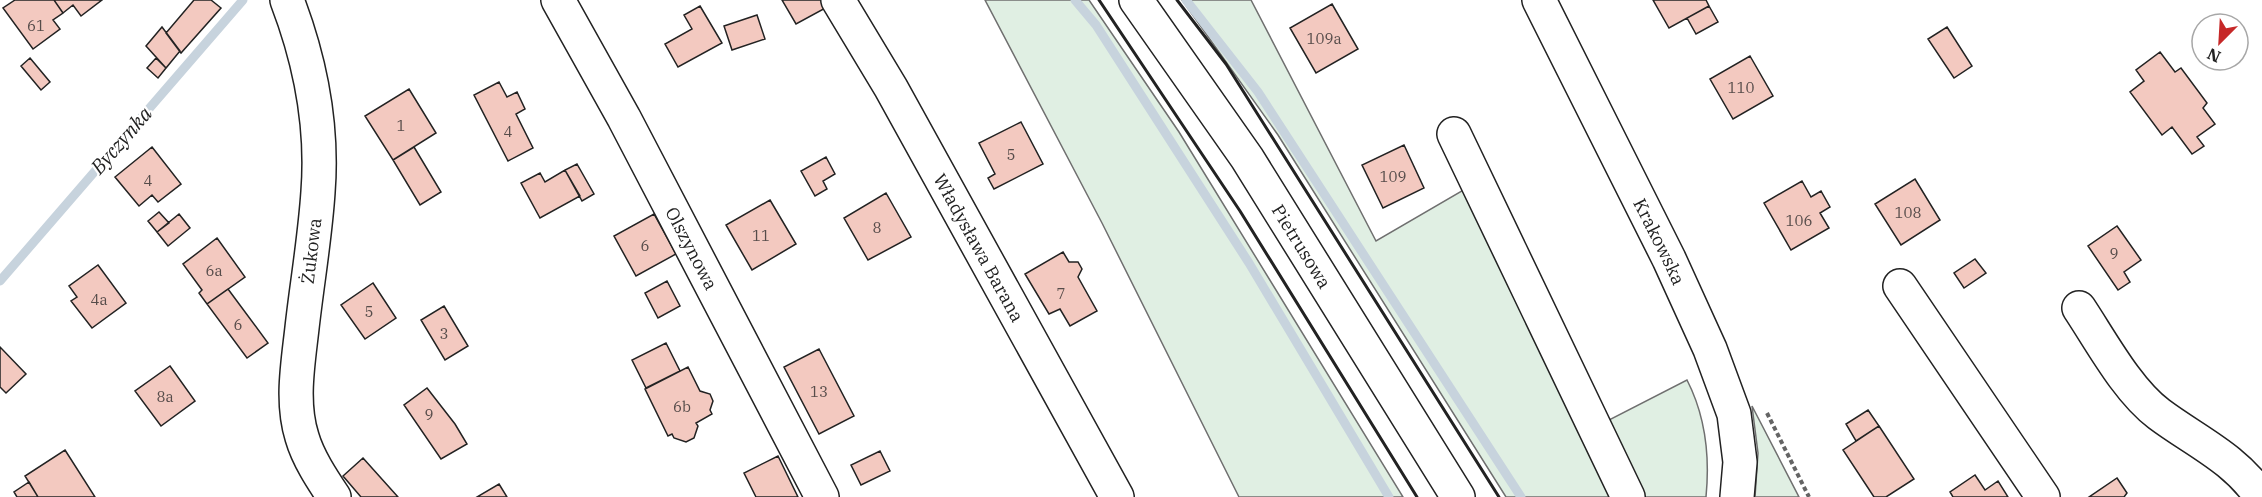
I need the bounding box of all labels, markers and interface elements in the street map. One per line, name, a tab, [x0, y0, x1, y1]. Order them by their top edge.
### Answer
north arrow	[2190, 12, 2250, 72]
house number: 61	[27, 16, 45, 35]
house number: 109a	[1306, 29, 1342, 48]
text: N	[2204, 44, 2224, 67]
house number: 110	[1727, 78, 1755, 97]
water label: Byczynka	[84, 101, 158, 180]
house number: 1	[396, 116, 406, 135]
house number: 4	[503, 122, 513, 141]
house number: 5	[1006, 145, 1016, 164]
house number: 109	[1379, 167, 1407, 186]
street label: Władysława Barana	[929, 169, 1029, 326]
house number: 4	[143, 171, 153, 190]
street label: Krakowska	[1629, 194, 1691, 289]
street label: Pietrusowa	[1267, 200, 1337, 293]
street label: Olszynowa	[661, 203, 723, 294]
house number: 108	[1894, 203, 1922, 222]
house number: 106	[1785, 211, 1813, 230]
street label: Żukowa	[296, 216, 326, 285]
house number: 8	[872, 218, 882, 237]
house number: 11	[752, 226, 770, 245]
house number: 6	[640, 236, 650, 255]
house number: 9	[2109, 244, 2119, 263]
house number: 6a	[205, 261, 223, 280]
house number: 7	[1056, 284, 1066, 303]
house number: 4a	[90, 290, 108, 309]
house number: 5	[364, 302, 374, 321]
house number: 6	[233, 315, 243, 334]
house number: 3	[439, 324, 449, 343]
house number: 13	[810, 382, 828, 401]
house number: 8a	[156, 387, 174, 406]
house number: 6b	[673, 397, 691, 416]
house number: 9	[424, 405, 434, 424]

